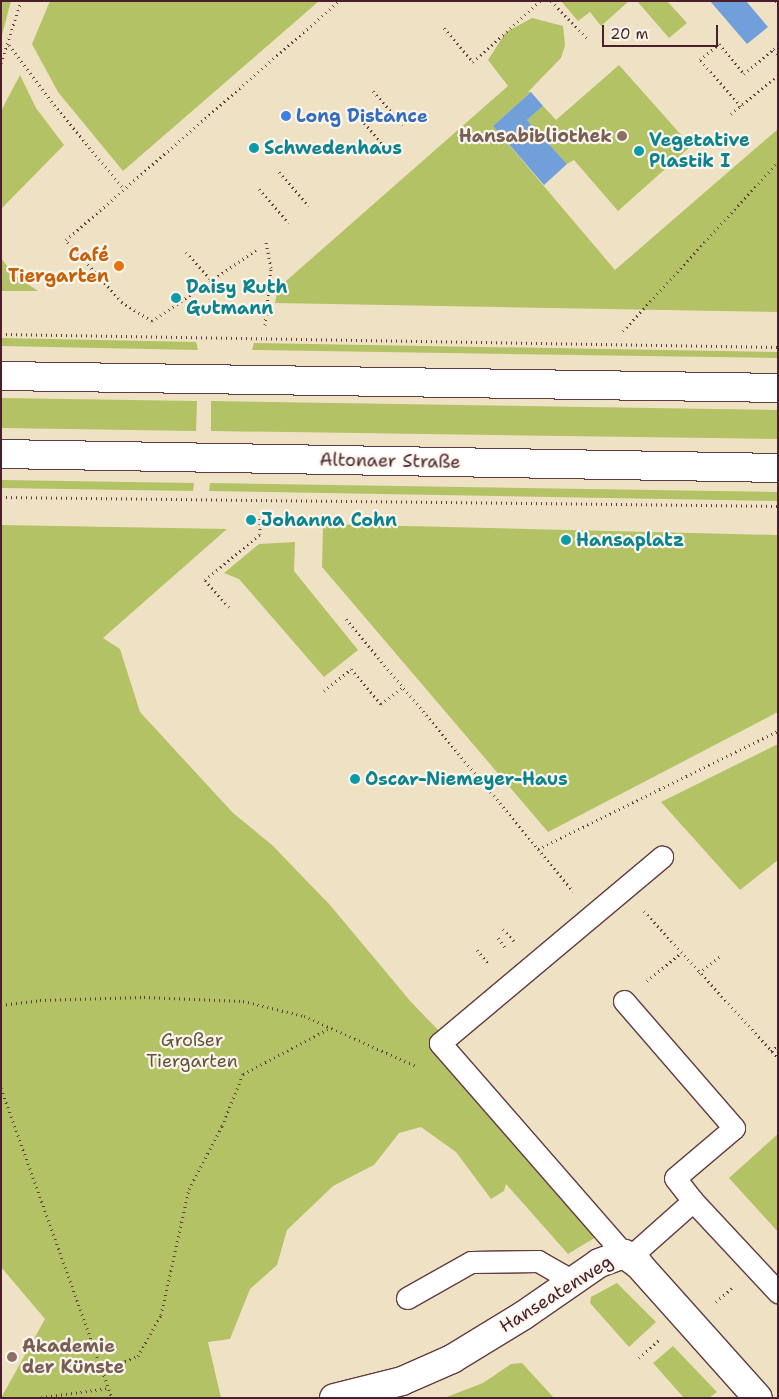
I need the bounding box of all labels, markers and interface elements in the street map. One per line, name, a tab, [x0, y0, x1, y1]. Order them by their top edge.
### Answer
scale bar	[604, 15, 720, 47]
text: 20 m	[610, 24, 649, 44]
place label: Long Distance	[296, 105, 428, 127]
marker: Long Distance	[280, 110, 292, 122]
place label: Hansabibliothek	[459, 125, 612, 147]
marker: Hansabibliothek	[616, 130, 628, 142]
place label: Vegetative Plastik I	[649, 130, 750, 172]
place label: Schwedenhaus	[264, 137, 402, 159]
marker: Schwedenhaus	[248, 142, 260, 154]
marker: Vegetative Plastik I	[633, 145, 645, 157]
place label: Café Tiergarten	[8, 245, 109, 288]
marker: Café Tiergarten	[113, 260, 125, 272]
place label: Daisy Ruth Gutmann	[186, 277, 287, 320]
marker: Daisy Ruth Gutmann	[170, 292, 182, 304]
street label: Altonaer Straße	[319, 449, 461, 473]
place label: Johanna Cohn	[261, 509, 397, 531]
marker: Johanna Cohn	[245, 514, 257, 526]
place label: Hansaplatz	[576, 529, 684, 551]
marker: Hansaplatz	[560, 534, 572, 546]
place label: Oscar-Niemeyer-Haus	[365, 768, 568, 790]
marker: Oscar-Niemeyer-Haus	[349, 773, 361, 785]
park label: Großer Tiergarten	[146, 1030, 238, 1072]
street label: Hanseatenweg	[495, 1251, 617, 1337]
place label: Akademie der Künste	[22, 1336, 124, 1378]
marker: Akademie der Künste	[6, 1351, 18, 1363]

